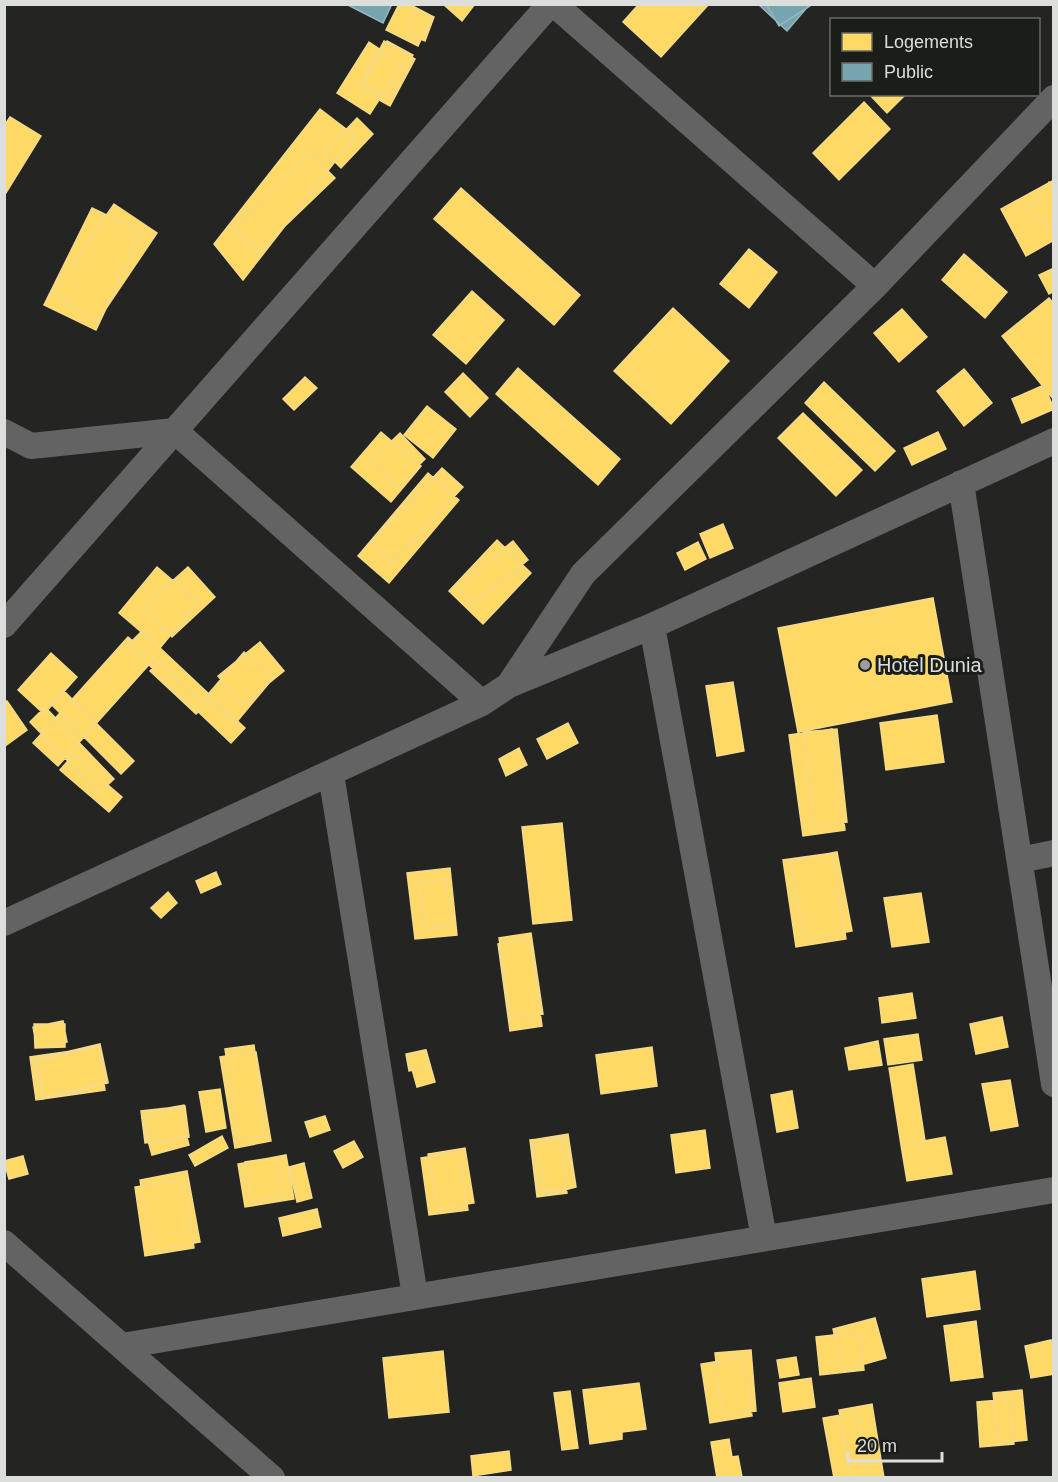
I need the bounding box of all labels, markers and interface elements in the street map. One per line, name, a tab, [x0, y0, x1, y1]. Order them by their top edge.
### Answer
legend	[830, 18, 1040, 96]
text: Logements	[884, 32, 973, 52]
text: Public	[884, 62, 933, 82]
place label: Hotel Dunia	[877, 654, 982, 676]
marker: Hotel Dunia	[858, 658, 872, 672]
scale bar	[848, 1425, 942, 1463]
text: 20 m	[857, 1436, 897, 1456]

